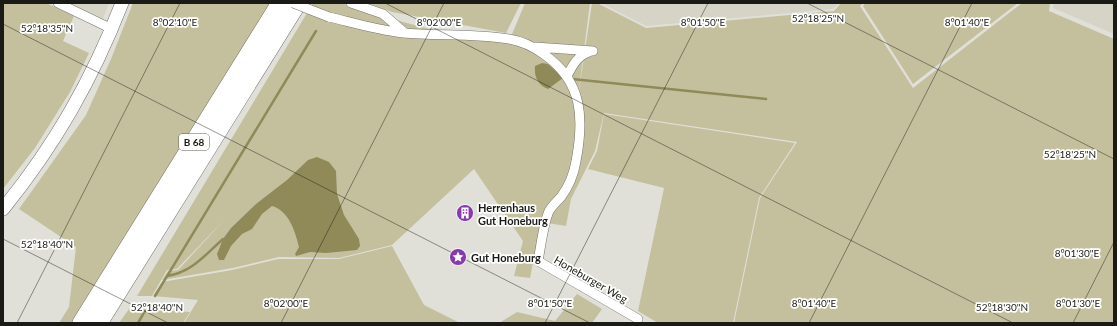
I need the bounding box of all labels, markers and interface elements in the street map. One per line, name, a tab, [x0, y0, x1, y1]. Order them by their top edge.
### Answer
text: 52°18'25"N	[792, 12, 844, 24]
text: 8°02'10"E	[153, 16, 198, 28]
text: 8°02'00"E	[417, 16, 462, 28]
text: 8°01'50"E	[681, 16, 726, 28]
text: 8°01'40"E	[945, 16, 990, 28]
text: 52°18'35"N	[21, 22, 73, 34]
road number: B 68	[179, 134, 209, 150]
text: 52°18'25"N	[1044, 148, 1096, 160]
place label: Herrenhaus Gut Honeburg	[478, 201, 548, 227]
building icon: Herrenhaus Gut Honeburg	[455, 203, 475, 223]
text: 52°18'40"N	[21, 238, 73, 250]
place icon: Gut Honeburg	[448, 247, 468, 267]
text: 8°01'30"E	[1055, 247, 1100, 259]
place label: Gut Honeburg	[471, 251, 541, 264]
street label: Honeburger Weg	[552, 253, 630, 305]
text: 8°02'00"E	[264, 297, 309, 309]
text: 8°01'50"E	[528, 297, 573, 309]
text: 8°01'40"E	[792, 297, 837, 309]
text: 8°01'30"E	[1056, 297, 1101, 309]
text: 52°18'40"N	[131, 301, 183, 313]
text: 52°18'30"N	[976, 301, 1028, 313]

